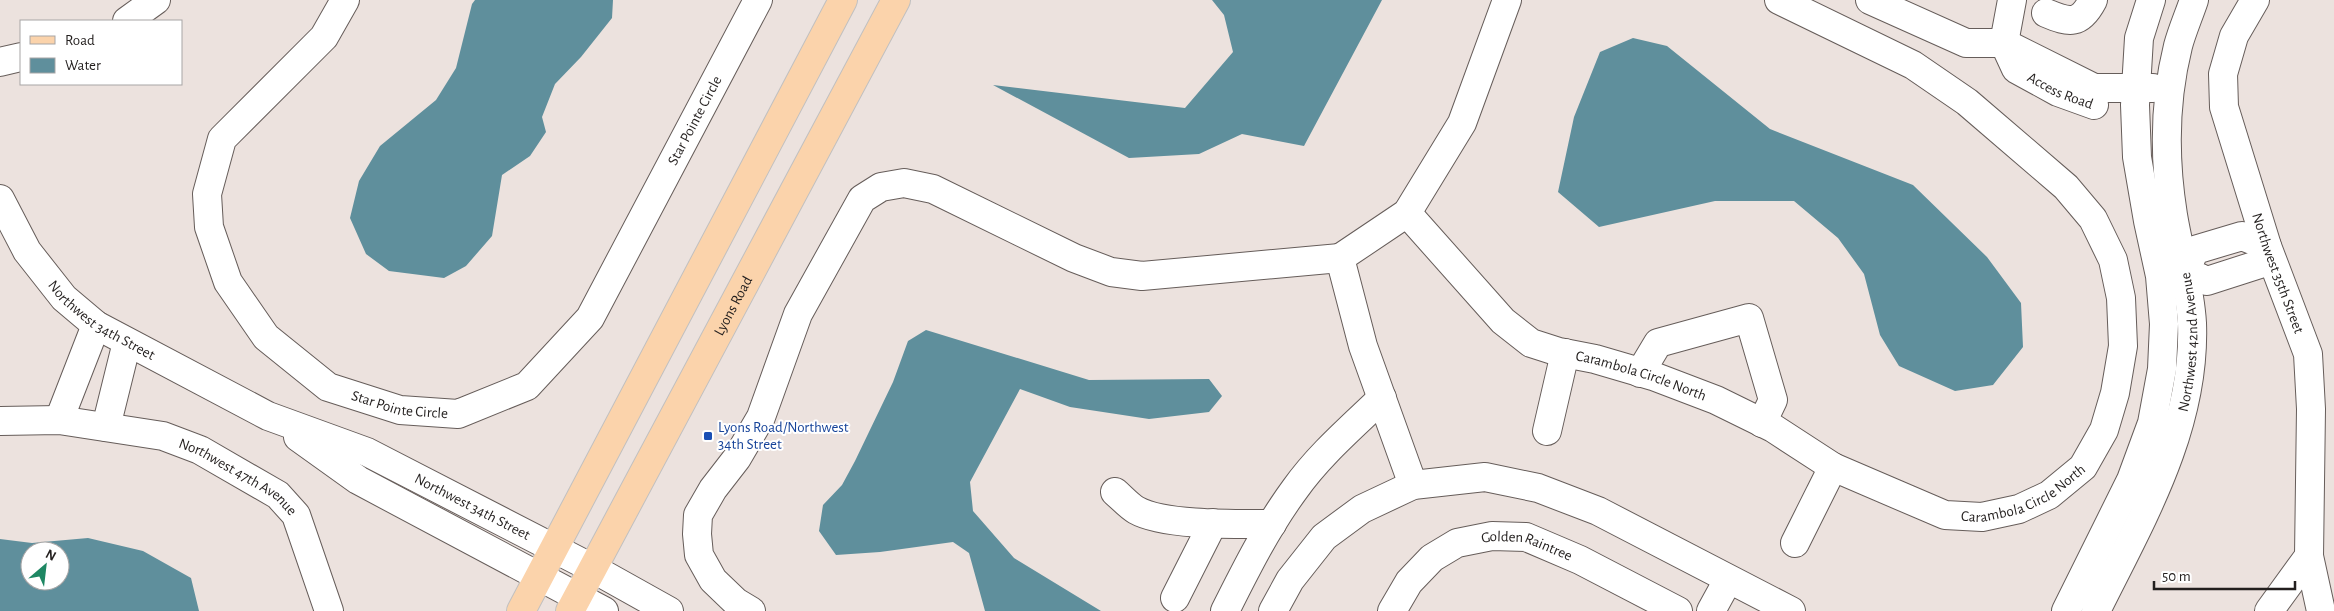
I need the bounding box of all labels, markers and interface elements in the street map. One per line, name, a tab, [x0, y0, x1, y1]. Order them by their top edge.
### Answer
legend	[20, 20, 182, 85]
text: Road	[65, 33, 95, 48]
text: Water	[65, 58, 101, 73]
street label: Access Road	[2025, 69, 2095, 112]
street label: Star Pointe Circle	[665, 73, 724, 167]
street label: Northwest 35th Street	[2250, 211, 2307, 336]
street label: Northwest 42nd Avenue	[2175, 271, 2200, 413]
street label: Lyons Road	[711, 273, 755, 338]
street label: Northwest 34th Street	[46, 277, 158, 362]
street label: Carambola Circle North	[1575, 348, 1708, 403]
street label: Star Pointe Circle	[350, 387, 449, 421]
place label: Lyons Road/Northwest 34th Street	[718, 420, 849, 452]
marker: Lyons Road/Northwest 34th Street	[702, 430, 714, 442]
street label: Northwest 47th Avenue	[177, 435, 300, 518]
street label: Carambola Circle North	[1961, 461, 2088, 525]
street label: Northwest 34th Street	[412, 470, 533, 542]
street label: Golden Raintree	[1480, 528, 1575, 563]
north arrow	[20, 541, 70, 591]
text: N	[43, 547, 58, 564]
scale bar	[2154, 558, 2295, 590]
text: 50 m	[2162, 569, 2191, 584]

